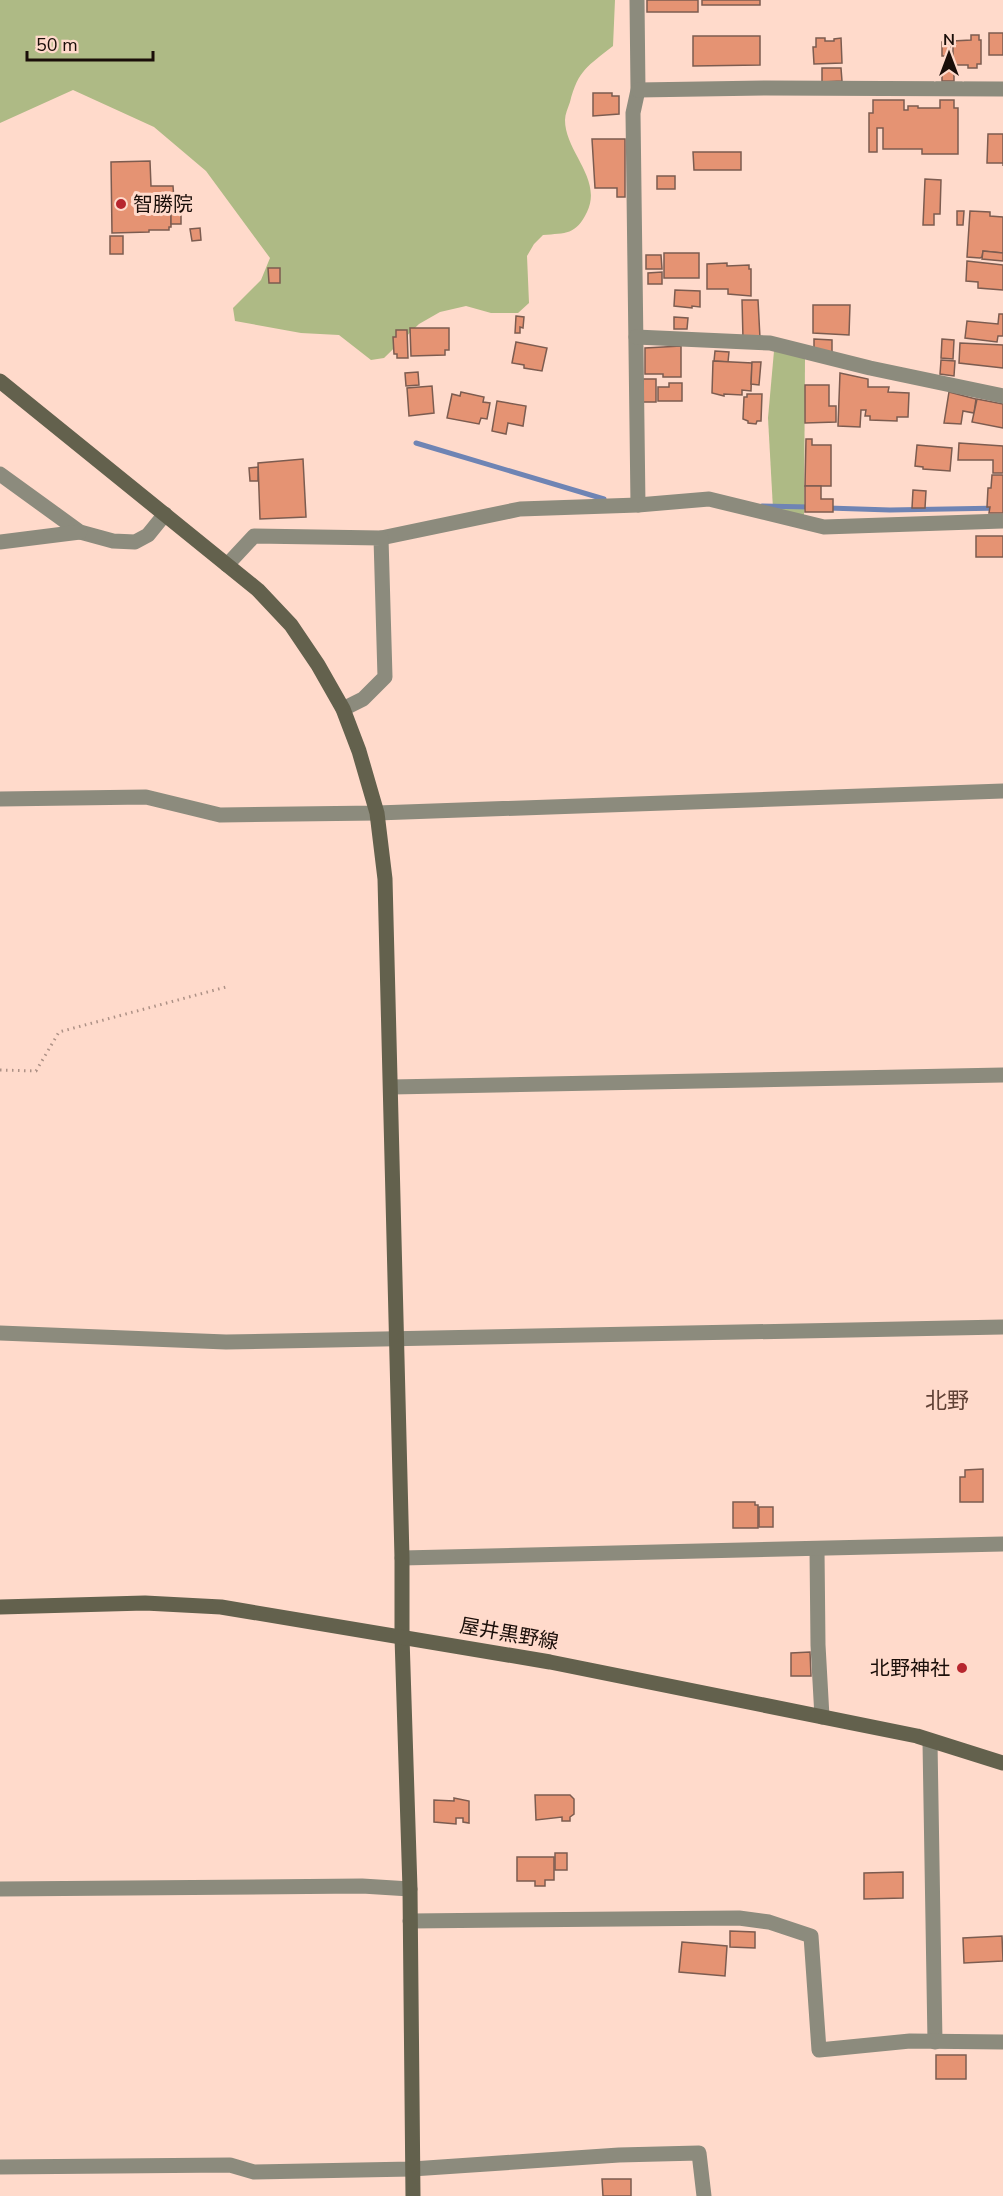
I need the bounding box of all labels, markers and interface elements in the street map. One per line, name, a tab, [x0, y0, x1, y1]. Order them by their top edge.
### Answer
scale bar	[27, 24, 153, 62]
north arrow	[919, 24, 979, 84]
text: N	[943, 29, 955, 51]
text: 50 m	[36, 33, 78, 57]
place label: 智勝院	[133, 191, 193, 218]
marker: 智勝院	[114, 197, 128, 211]
district label: 北野	[925, 1386, 969, 1416]
street label: 屋井黒野線	[457, 1612, 561, 1656]
place label: 北野神社	[870, 1655, 950, 1682]
marker: 北野神社	[955, 1661, 969, 1675]

